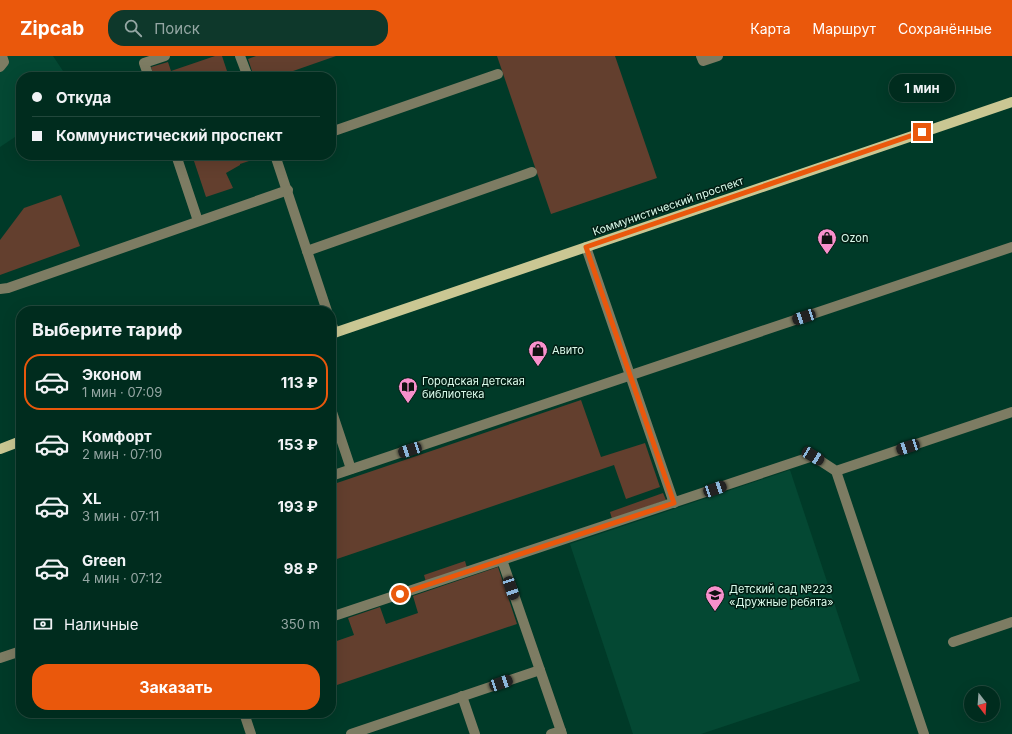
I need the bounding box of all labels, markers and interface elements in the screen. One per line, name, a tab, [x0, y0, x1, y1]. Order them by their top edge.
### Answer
search box	[108, 10, 388, 46]
text: Zipcab	[20, 17, 84, 40]
icon: search	[122, 17, 144, 39]
text: Поиск	[154, 19, 200, 38]
text: Карта	[750, 20, 791, 37]
text: Маршрут	[813, 20, 876, 37]
text: Сохранённые	[898, 20, 992, 37]
callout: 1 мин	[889, 74, 955, 102]
text: 1 мин	[904, 80, 940, 96]
text: Откуда	[56, 88, 111, 107]
route end	[913, 123, 931, 141]
text: Коммунистический проспект	[56, 126, 282, 145]
street label: Коммунистический проспект	[591, 173, 746, 238]
shop icon: Ozon	[816, 227, 838, 255]
place label: Ozon	[841, 231, 868, 245]
car	[791, 308, 817, 326]
text: Выберите тариф	[32, 319, 183, 340]
shop icon: Авито	[527, 339, 549, 367]
place label: Авито	[552, 343, 584, 357]
icon: car	[34, 364, 70, 400]
text: Эконом	[82, 365, 141, 384]
text: 113 ₽	[281, 373, 318, 392]
place label: Городская детская библиотека	[422, 374, 525, 401]
library icon: Городская детская библиотека	[397, 376, 419, 404]
text: 1 мин · 07:09	[82, 384, 162, 400]
icon: car	[34, 426, 70, 462]
text: Комфорт	[82, 427, 152, 446]
text: 153 ₽	[278, 435, 318, 454]
car	[895, 438, 921, 456]
car	[397, 441, 423, 459]
car	[800, 445, 826, 467]
text: 2 мин · 07:10	[82, 446, 162, 462]
car	[702, 479, 728, 499]
icon: car	[34, 488, 70, 524]
text: XL	[82, 489, 102, 508]
text: 193 ₽	[277, 497, 318, 516]
text: 3 мин · 07:11	[82, 508, 159, 524]
icon: car	[34, 550, 70, 586]
text: Green	[82, 551, 126, 570]
text: 98 ₽	[284, 559, 318, 578]
text: 4 мин · 07:12	[82, 570, 162, 586]
car	[501, 575, 521, 601]
place label: Детский сад №223 «Дружные ребята»	[729, 582, 834, 609]
school or university icon: Детский сад №223 «Дружные ребята»	[704, 584, 726, 612]
route start	[391, 585, 409, 603]
icon: cash	[32, 613, 54, 635]
text: Наличные	[64, 615, 138, 634]
text: 350 m	[281, 616, 320, 632]
button: Заказать	[32, 664, 320, 710]
car	[488, 673, 514, 693]
north arrow	[964, 686, 1000, 722]
map controls	[964, 686, 1000, 722]

